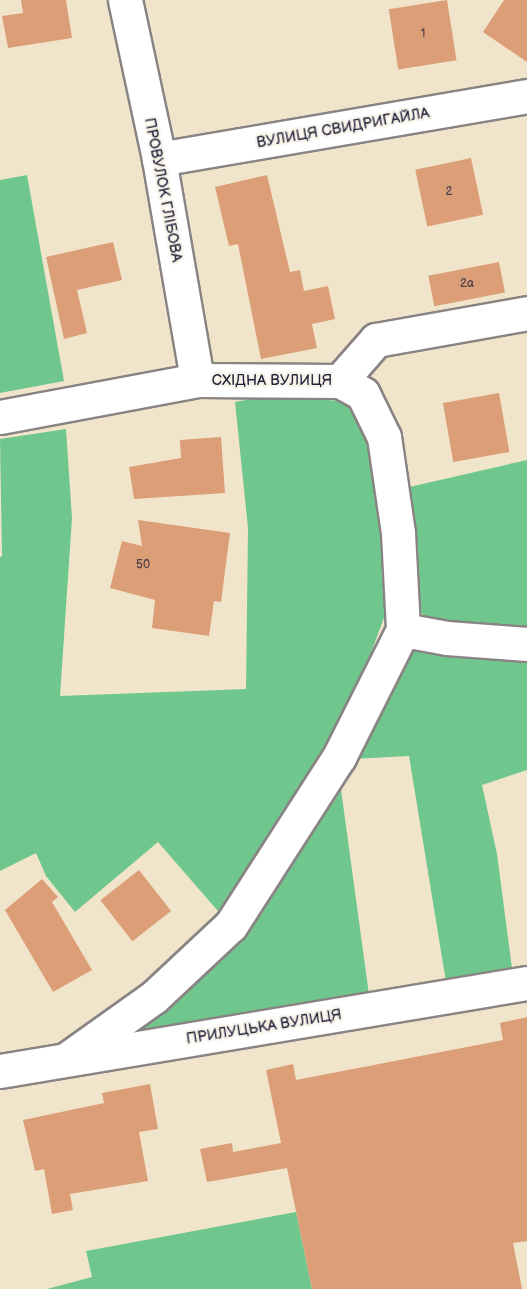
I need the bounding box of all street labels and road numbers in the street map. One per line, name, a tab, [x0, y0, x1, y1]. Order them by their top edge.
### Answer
street label: ВУЛИЦЯ СВИДРИГАЙЛА	[255, 104, 431, 152]
street label: ПРОВУЛОК ГЛІБОВА	[140, 116, 186, 264]
street label: СХІДНА ВУЛИЦЯ	[212, 372, 332, 390]
street label: ПРИЛУЦЬКА ВУЛИЦЯ	[185, 1006, 343, 1048]

